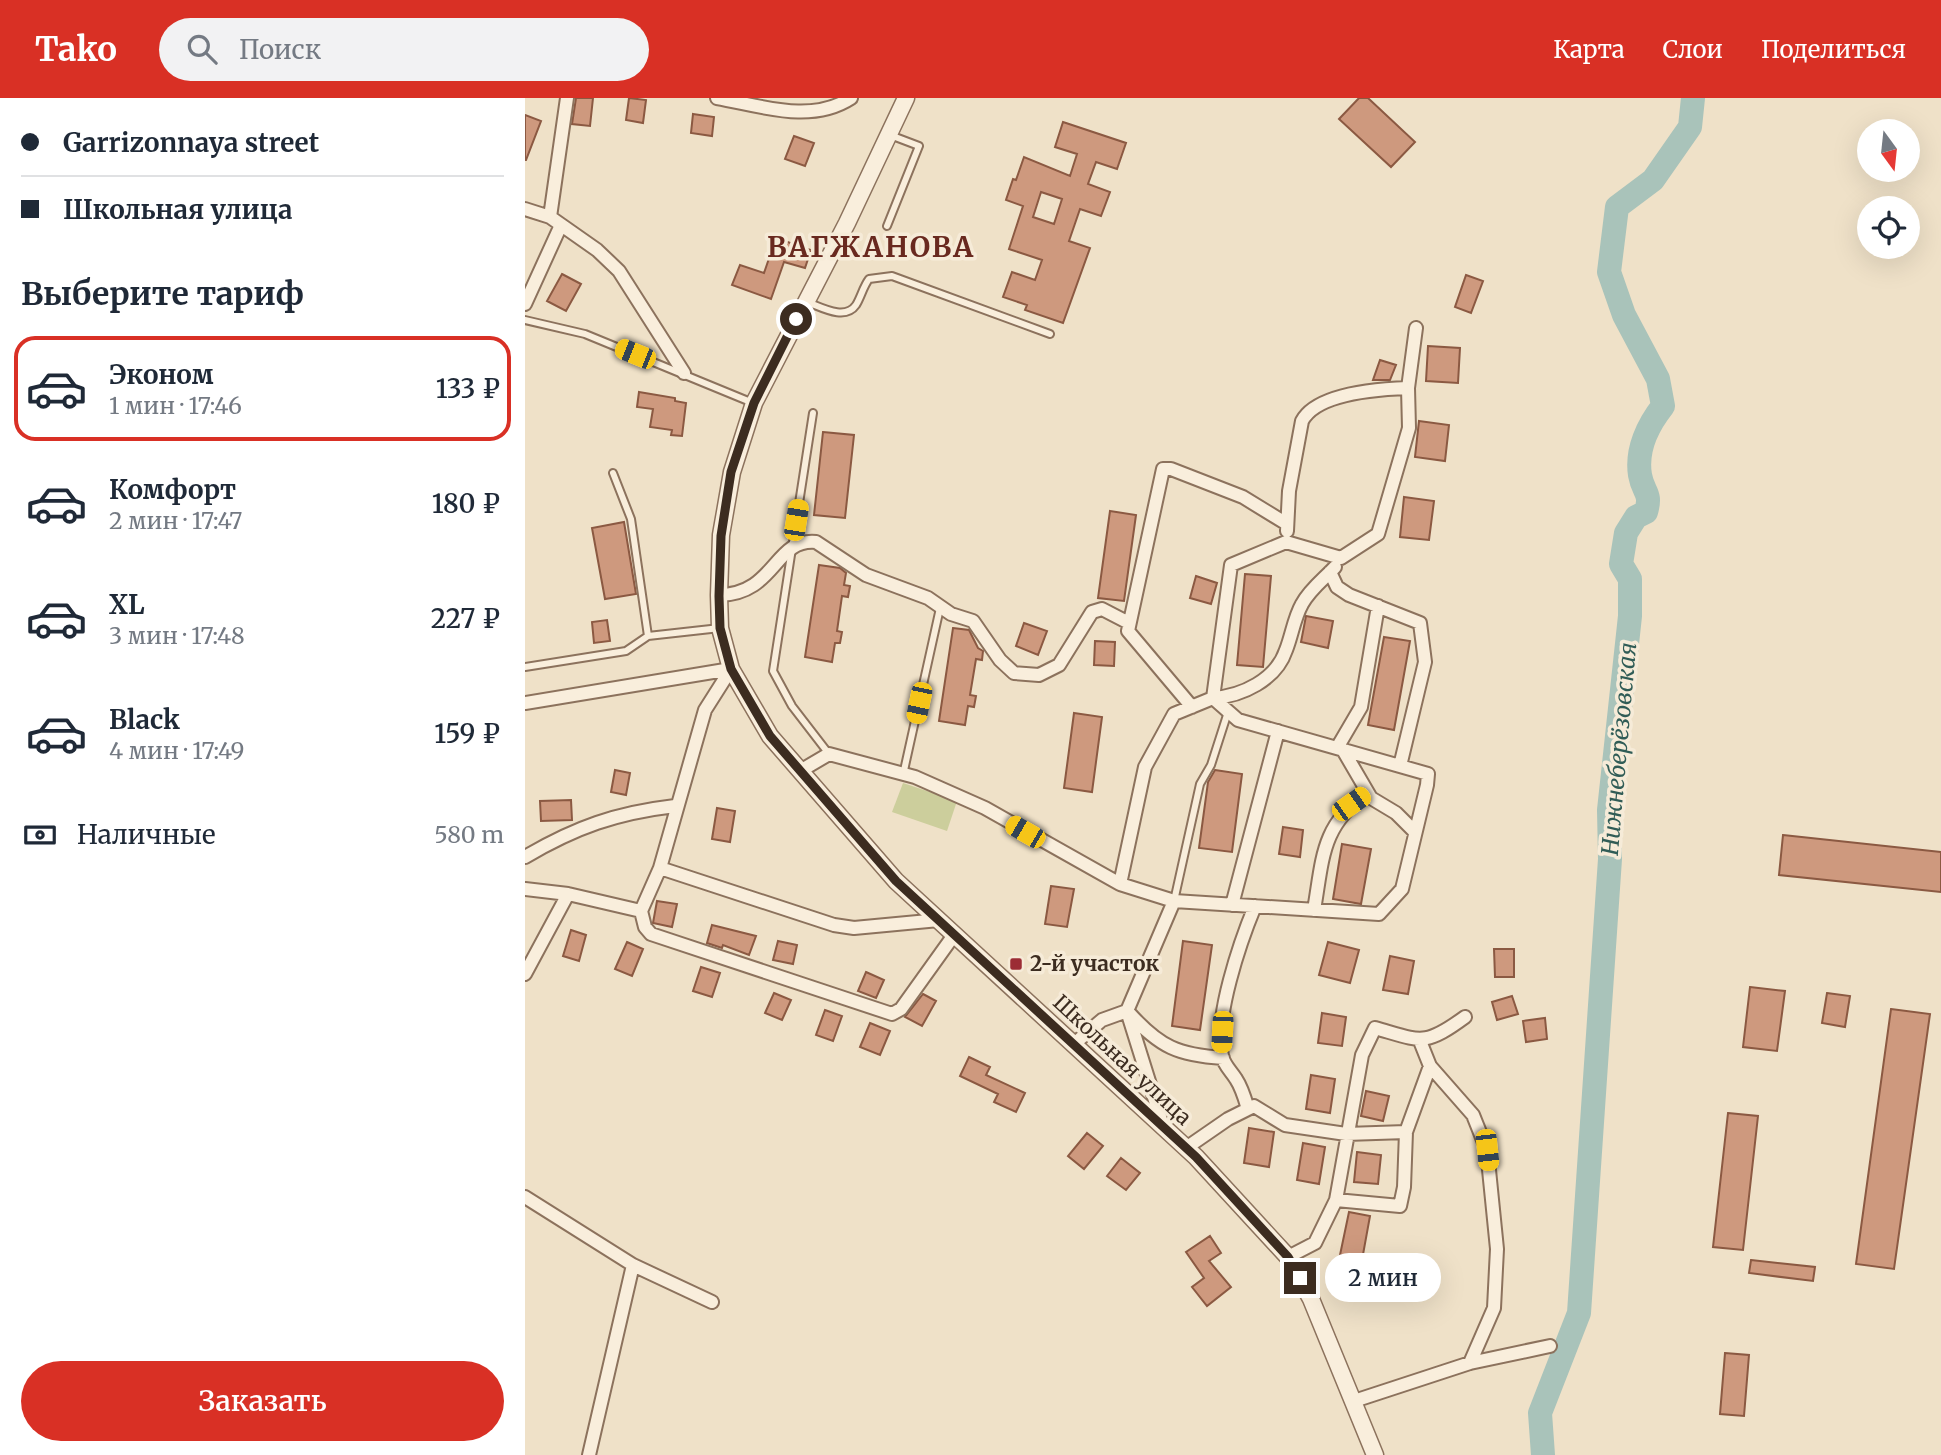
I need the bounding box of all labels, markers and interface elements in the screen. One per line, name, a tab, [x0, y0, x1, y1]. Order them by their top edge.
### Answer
search box	[159, 18, 649, 81]
text: Tako	[35, 29, 117, 70]
icon: search	[183, 30, 221, 68]
text: Поиск	[239, 33, 321, 66]
text: Карта	[1553, 34, 1625, 65]
text: Слои	[1663, 34, 1723, 65]
text: Поделиться	[1761, 34, 1906, 65]
north arrow	[1857, 119, 1920, 182]
map controls	[1857, 119, 1920, 259]
text: Garrizonnaya street	[63, 126, 319, 159]
text: Школьная улица	[63, 193, 293, 226]
button: locate	[1857, 196, 1920, 259]
district label: ВАГЖАНОВА	[767, 229, 975, 265]
text: Выберите тариф	[21, 274, 304, 314]
route start	[780, 303, 812, 335]
car	[612, 336, 659, 372]
icon: car	[25, 357, 88, 420]
text: Эконом	[109, 358, 214, 391]
text: 133 ₽	[436, 372, 500, 405]
text: 1 мин · 17:46	[109, 391, 242, 420]
icon: car	[25, 472, 88, 535]
text: Комфорт	[109, 473, 236, 506]
text: 180 ₽	[432, 487, 500, 520]
car	[783, 498, 810, 542]
text: 2 мин · 17:47	[109, 506, 242, 535]
icon: car	[25, 587, 88, 650]
text: XL	[109, 588, 145, 621]
text: 227 ₽	[431, 602, 500, 635]
text: 3 мин · 17:48	[109, 621, 245, 650]
water label: Нижнеберёзовская	[1595, 641, 1642, 857]
car	[905, 680, 934, 726]
icon: car	[25, 702, 88, 765]
text: Black	[109, 703, 180, 736]
text: 159 ₽	[434, 717, 500, 750]
text: 4 мин · 17:49	[109, 736, 245, 765]
car	[1328, 783, 1375, 825]
car	[1002, 812, 1049, 852]
icon: cash	[21, 816, 59, 854]
text: Наличные	[77, 818, 215, 851]
text: 580 m	[434, 820, 504, 849]
place label: 2-й участок	[1030, 950, 1159, 977]
marker: 2-й участок	[1008, 956, 1024, 972]
street label: Школьная улица	[1047, 989, 1197, 1131]
car	[1211, 1010, 1234, 1054]
car	[1475, 1128, 1500, 1172]
callout: 2 мин	[1325, 1254, 1440, 1302]
route end	[1284, 1262, 1316, 1294]
text: 2 мин	[1348, 1263, 1418, 1292]
button: Заказать	[21, 1361, 504, 1441]

